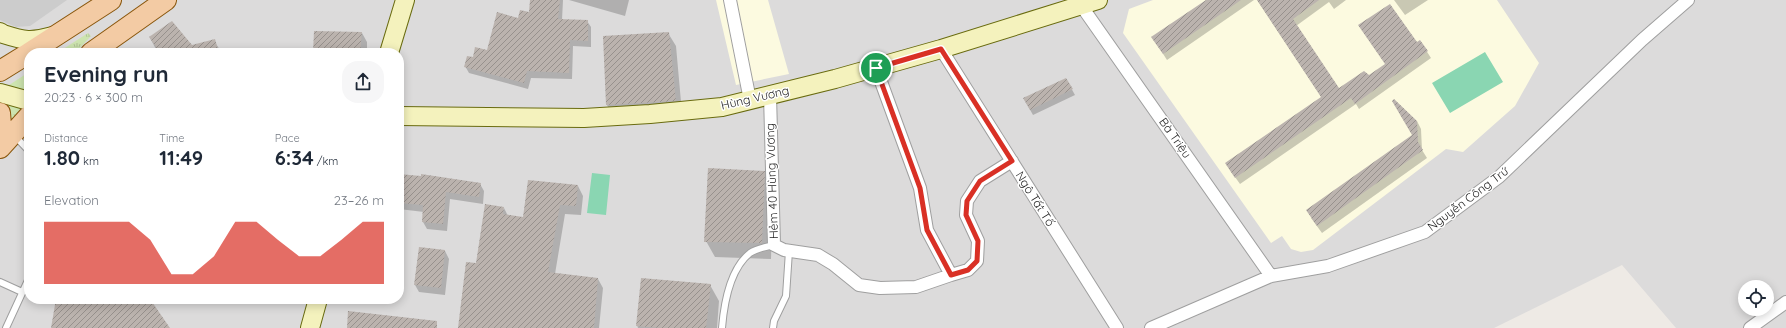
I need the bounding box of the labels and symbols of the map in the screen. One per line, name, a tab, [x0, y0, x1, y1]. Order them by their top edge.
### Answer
pin	[859, 51, 893, 85]
street label: Hùng Vương	[719, 82, 790, 113]
street label: Bà Triệu	[1156, 115, 1195, 161]
street label: Hẻm 40 Hùng Vương	[762, 123, 781, 239]
street label: Nguyễn Công Trứ	[1424, 163, 1512, 234]
street label: Ngô Tất Tố	[1013, 169, 1058, 229]

